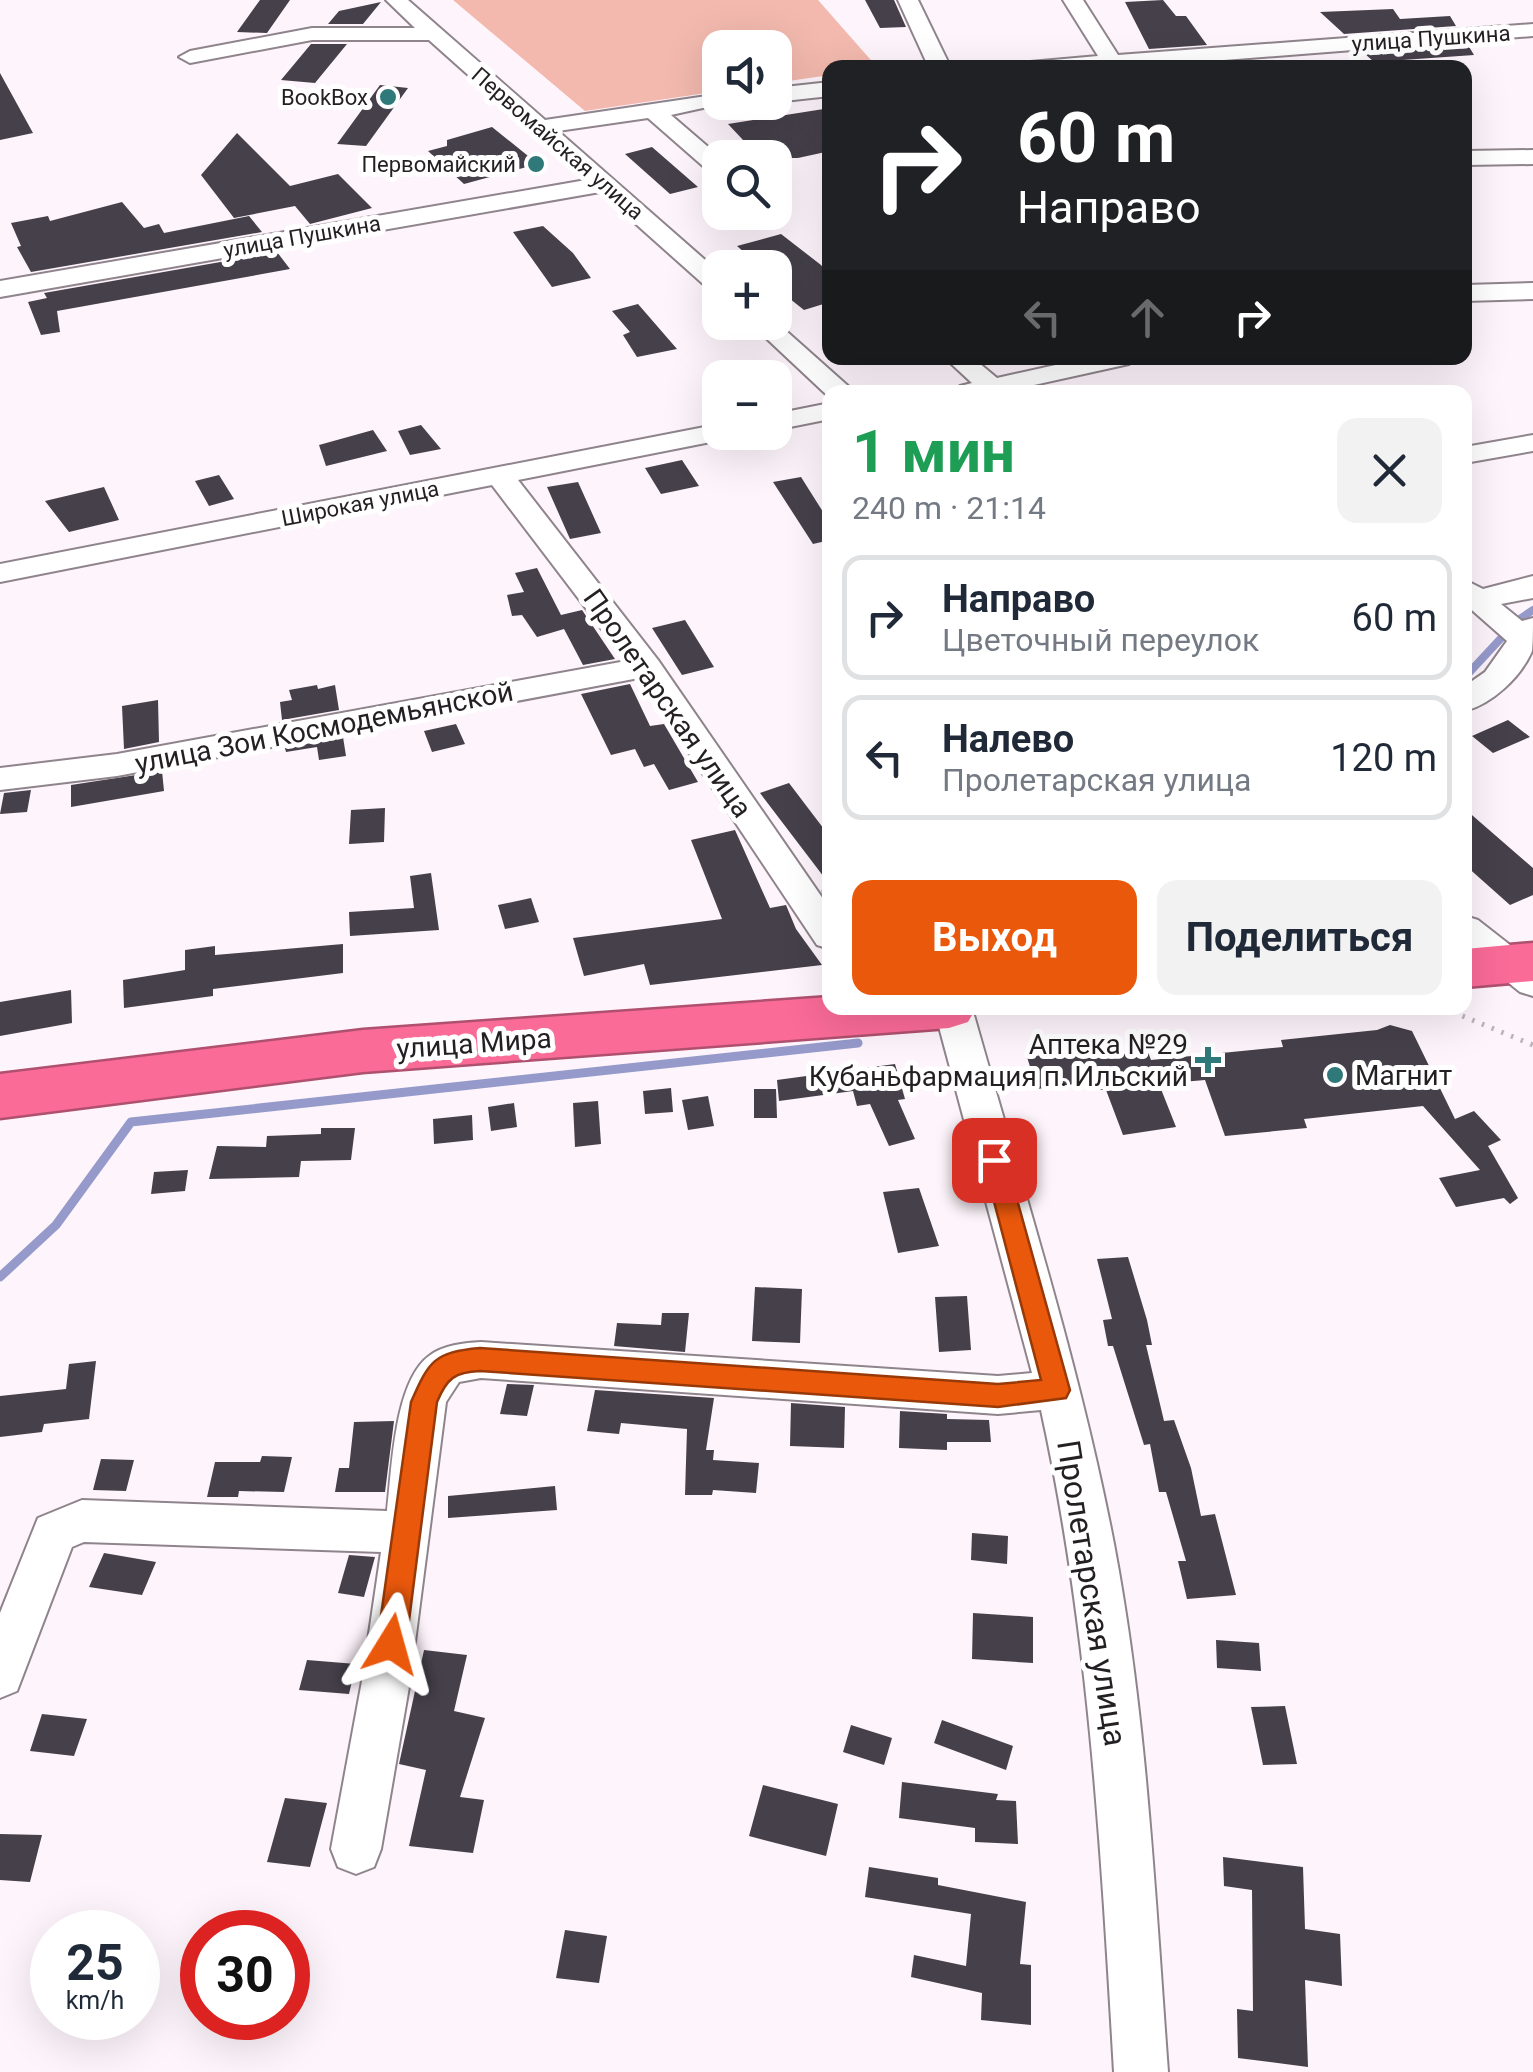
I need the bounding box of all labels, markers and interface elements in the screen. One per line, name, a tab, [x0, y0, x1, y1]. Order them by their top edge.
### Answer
street label: улица Пушкина	[1351, 20, 1511, 57]
map controls	[702, 30, 792, 450]
button: sound	[702, 30, 792, 120]
street label: Первомайская улица	[467, 62, 649, 225]
place label: BookBox	[281, 85, 368, 110]
marker: BookBox	[377, 86, 399, 108]
text: 60 m	[1017, 97, 1175, 179]
icon: right	[852, 100, 982, 230]
button: search	[702, 140, 792, 230]
place label: Первомайский	[361, 152, 516, 177]
marker: Первомайский	[525, 153, 547, 175]
text: Направо	[1017, 181, 1201, 234]
street label: улица Пушкина	[222, 210, 383, 263]
button: +	[702, 250, 792, 340]
icon: left	[1015, 290, 1070, 345]
icon: ahead	[1120, 290, 1175, 345]
icon: right	[1225, 290, 1280, 345]
button: −	[702, 360, 792, 450]
text: 1 мин	[852, 416, 1015, 487]
button: close	[1337, 418, 1442, 523]
street label: Широкая улица	[279, 476, 441, 531]
text: 240 m · 21:14	[852, 489, 1046, 527]
text: Направо	[942, 577, 1095, 621]
street label: Пролетарская улица	[576, 583, 759, 824]
icon: right	[857, 590, 912, 645]
text: 60 m	[1352, 596, 1437, 640]
text: Цветочный переулок	[942, 621, 1259, 659]
street label: улица Зои Космодемьянской	[132, 675, 516, 780]
text: Налево	[942, 717, 1074, 761]
icon: left	[857, 730, 912, 785]
text: 120 m	[1330, 736, 1437, 780]
text: Пролетарская улица	[942, 761, 1251, 799]
button: Выход	[852, 880, 1137, 995]
button: Поделиться	[1157, 880, 1442, 995]
street label: улица Мира	[395, 1022, 553, 1065]
place label: Аптека №29 Кубаньфармация п. Ильский	[809, 1028, 1188, 1093]
marker: Аптека №29 Кубаньфармация п. Ильский	[1197, 1049, 1219, 1071]
place label: Магнит	[1355, 1059, 1452, 1092]
marker: Магнит	[1324, 1064, 1346, 1086]
pin	[952, 1118, 1037, 1203]
icon: arrive	[967, 1133, 1022, 1188]
street label: Пролетарская улица	[1049, 1437, 1135, 1749]
position arrow	[339, 1592, 443, 1696]
speed limit sign: 30	[180, 1910, 310, 2040]
text: 25	[66, 1934, 124, 1992]
text: km/h	[66, 1986, 124, 2015]

